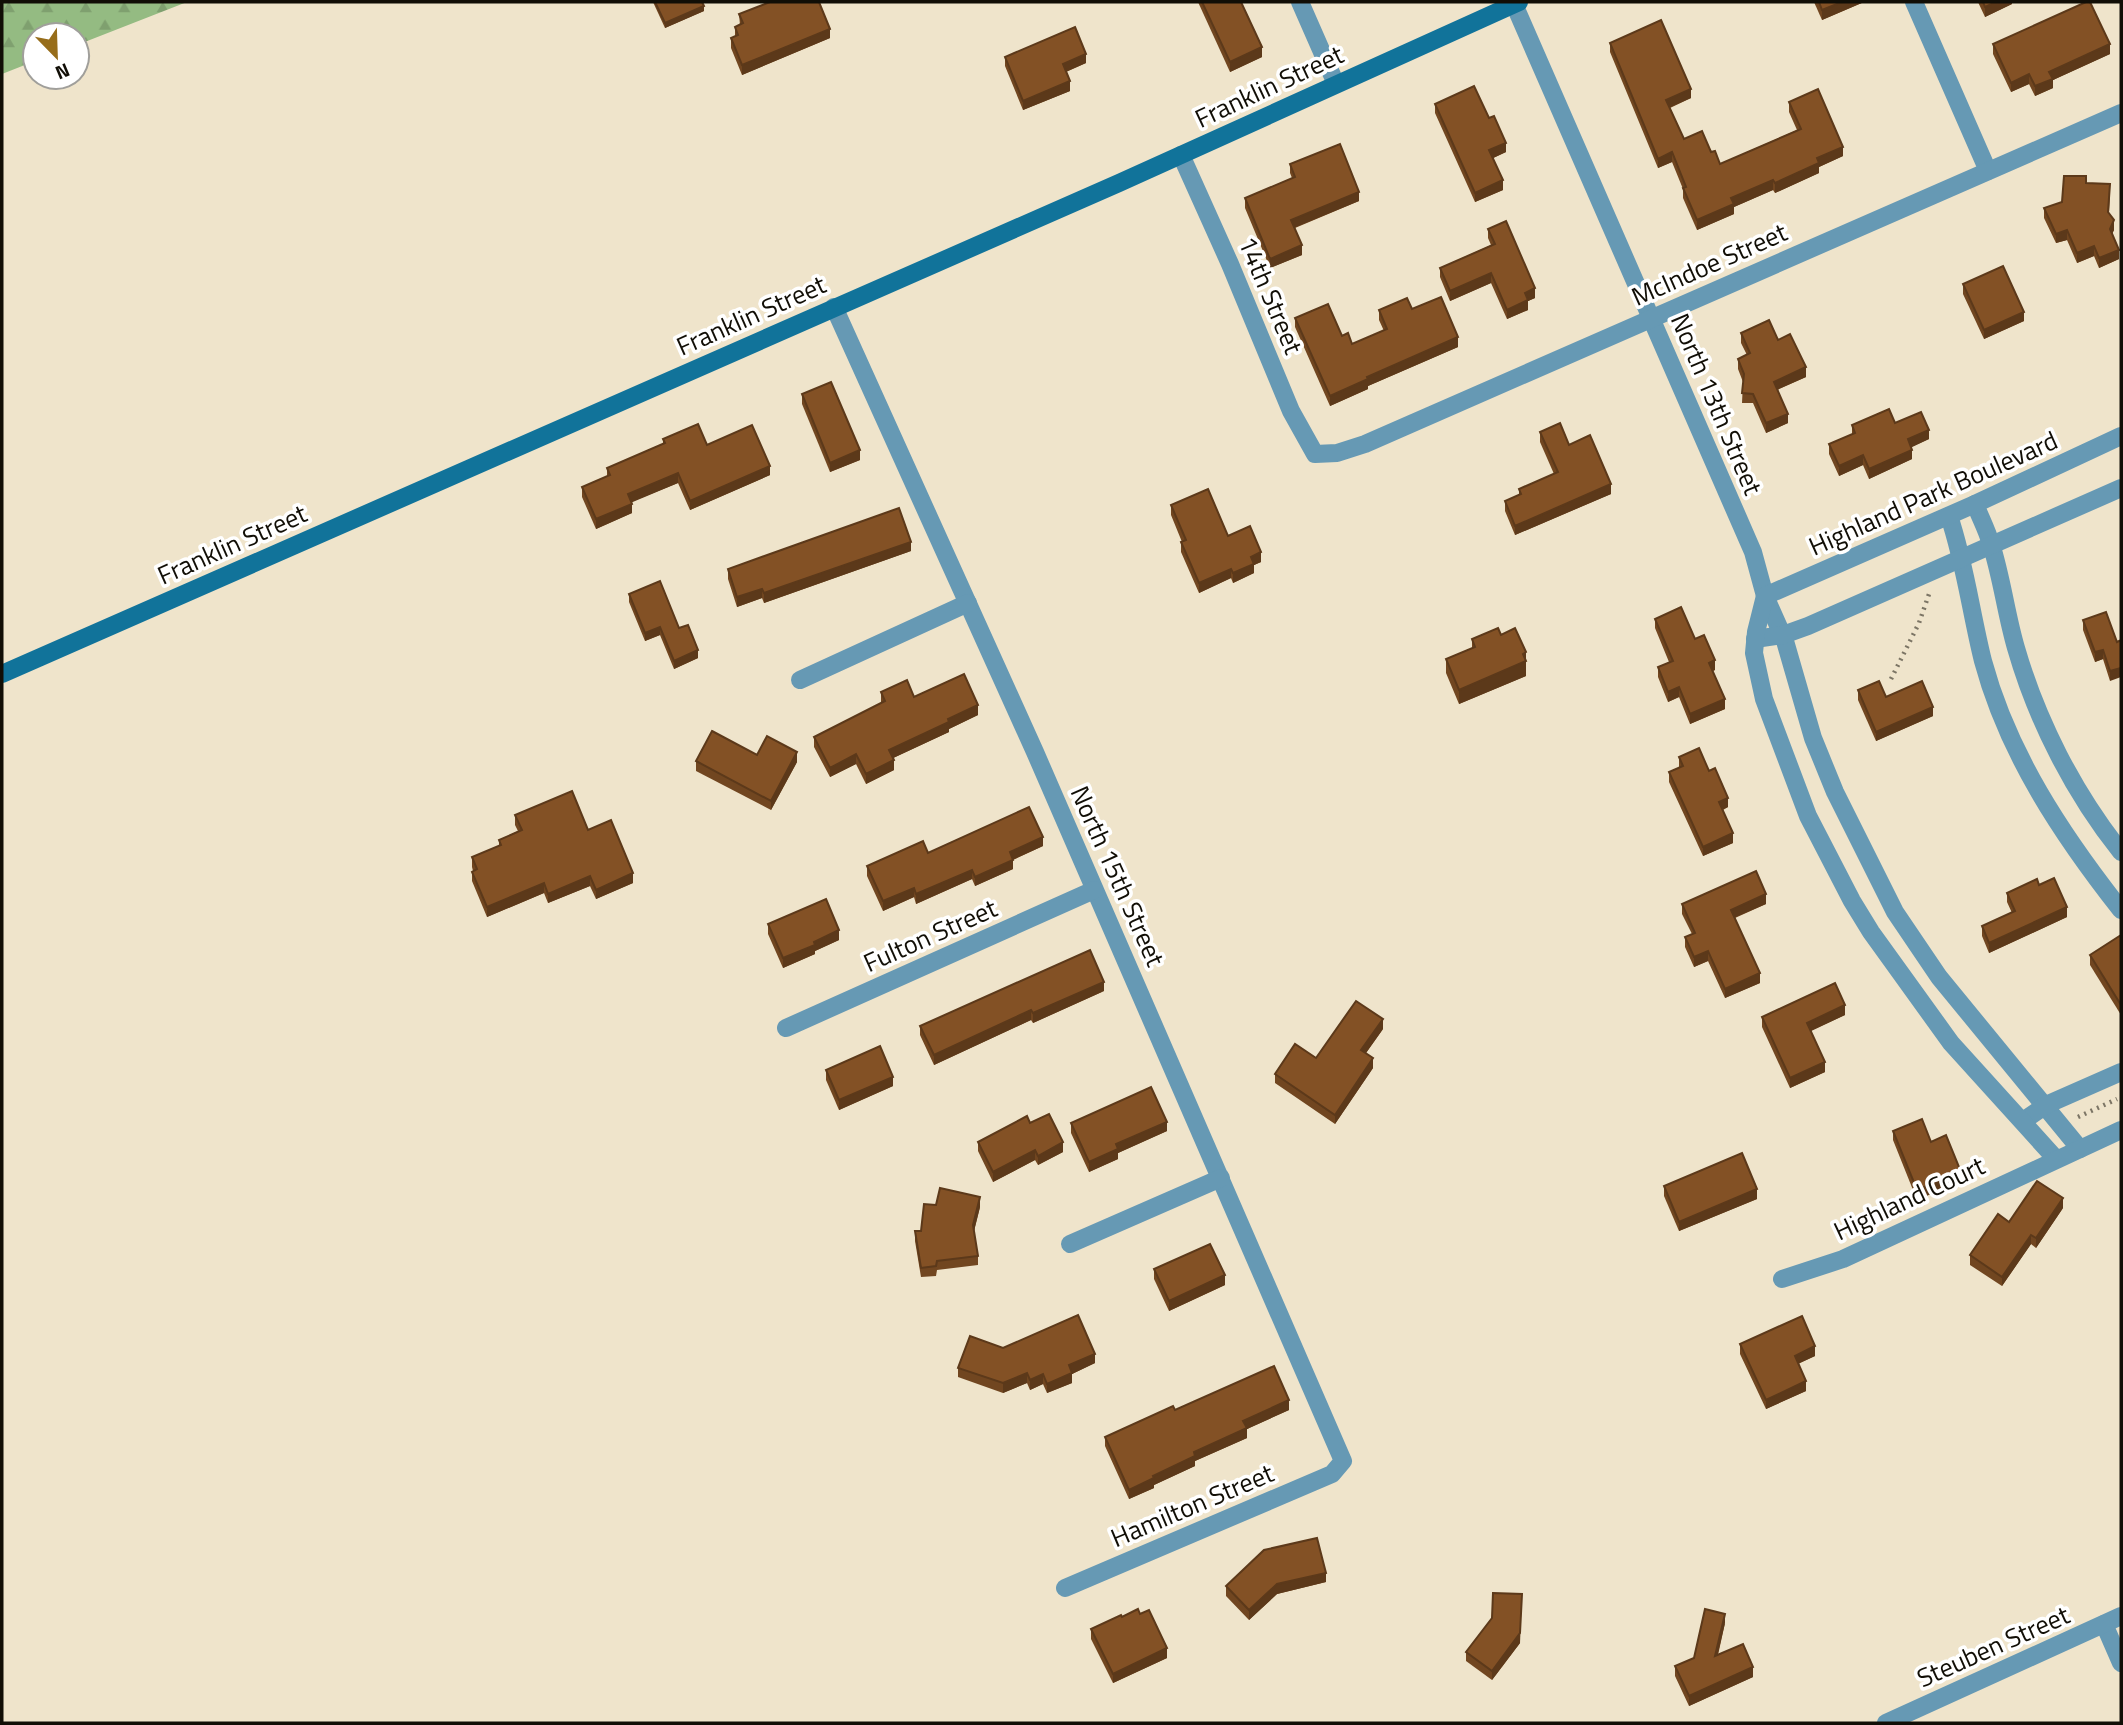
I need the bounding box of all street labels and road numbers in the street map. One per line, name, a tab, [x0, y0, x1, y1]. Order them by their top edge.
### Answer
street label: Franklin Street	[1188, 35, 1350, 137]
street label: McIndoe Street	[1625, 212, 1793, 316]
street label: 14th Street	[1229, 230, 1313, 360]
street label: Franklin Street	[670, 265, 832, 365]
street label: North 13th Street	[1661, 307, 1773, 501]
street label: Highland Park Boulevard	[1802, 421, 2064, 565]
street label: Franklin Street	[151, 494, 313, 594]
street label: North 15th Street	[1061, 779, 1175, 973]
street label: Fulton Street	[857, 888, 1003, 982]
street label: Highland Court	[1827, 1146, 1991, 1250]
street label: Hamilton Street	[1104, 1453, 1280, 1557]
street label: Steuben Street	[1910, 1595, 2076, 1697]

